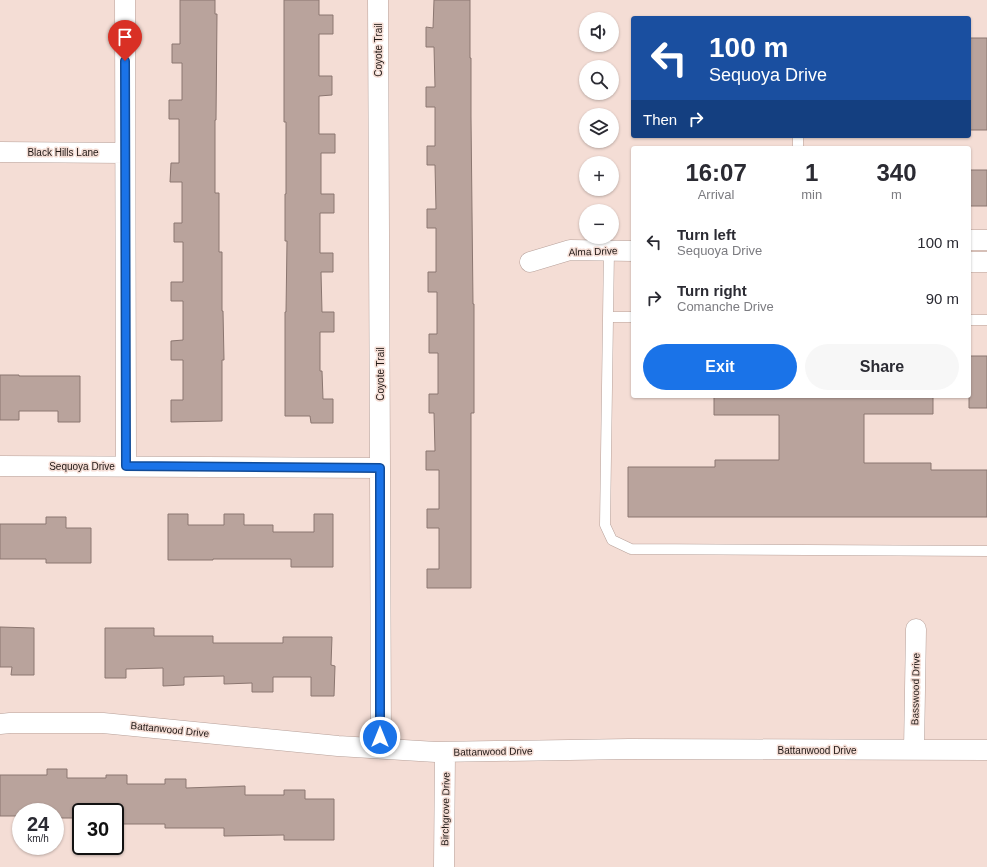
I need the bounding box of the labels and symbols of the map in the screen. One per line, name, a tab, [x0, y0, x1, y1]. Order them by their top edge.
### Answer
pin	[108, 20, 142, 61]
street label: Coyote Trail	[373, 23, 384, 77]
street label: Black Hills Lane	[27, 147, 99, 158]
street label: Alma Drive	[568, 245, 618, 258]
street label: Coyote Trail	[375, 347, 386, 401]
street label: Sequoya Drive	[49, 461, 115, 472]
street label: Basswood Drive	[909, 652, 922, 725]
position arrow	[359, 716, 401, 758]
street label: Battanwood Drive	[130, 720, 210, 739]
street label: Battanwood Drive	[453, 745, 533, 758]
street label: Battanwood Drive	[778, 745, 857, 756]
street label: Birchgrove Drive	[439, 772, 452, 846]
speed limit sign: 30	[72, 803, 124, 855]

